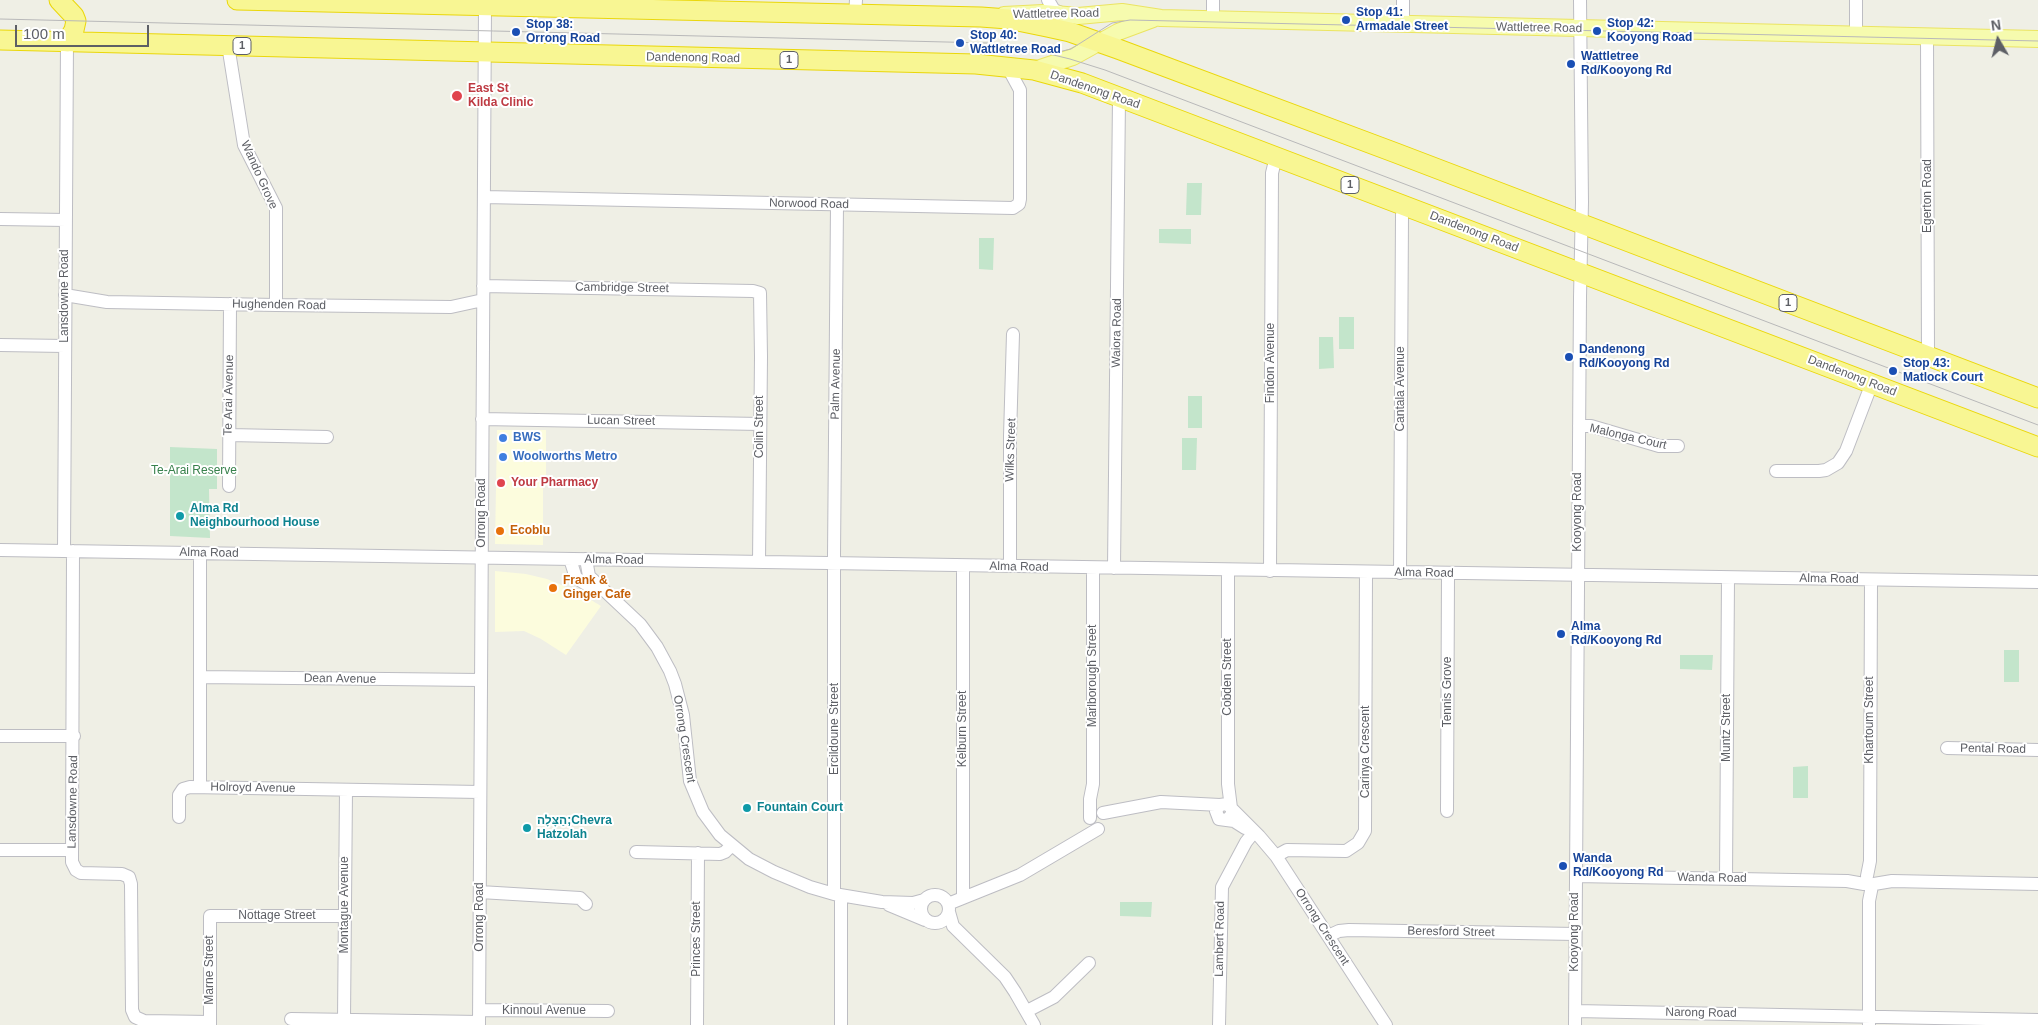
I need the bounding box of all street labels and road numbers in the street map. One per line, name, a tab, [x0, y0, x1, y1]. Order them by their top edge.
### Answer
street label: Wattletree Road	[1013, 6, 1099, 22]
street label: Wattletree Road	[1496, 20, 1582, 36]
road number: 1	[233, 37, 251, 54]
street label: Dandenong Road	[646, 50, 740, 66]
road number: 1	[780, 52, 798, 68]
street label: Dandenong Road	[1048, 68, 1142, 112]
street label: Wando Grove	[237, 138, 281, 212]
street label: Egerton Road	[1921, 159, 1935, 233]
road number: 1	[1341, 176, 1359, 194]
street label: Norwood Road	[769, 196, 849, 212]
street label: Dandenong Road	[1428, 208, 1520, 256]
street label: Lansdowne Road	[58, 249, 72, 343]
street label: Cambridge Street	[575, 280, 669, 296]
road number: 1	[1779, 294, 1797, 312]
street label: Hughenden Road	[232, 297, 326, 313]
street label: Waiora Road	[1109, 298, 1125, 368]
street label: Findon Avenue	[1264, 323, 1278, 403]
street label: Cantala Avenue	[1394, 346, 1408, 432]
street label: Palm Avenue	[828, 348, 844, 420]
street label: Dandenong Road	[1806, 352, 1898, 400]
street label: Te Arai Avenue	[221, 354, 237, 436]
street label: Colin Street	[753, 396, 767, 458]
street label: Lucan Street	[587, 413, 655, 429]
street label: Wilks Street	[1003, 418, 1019, 482]
street label: Malonga Court	[1588, 421, 1668, 453]
street label: Kooyong Road	[1571, 472, 1585, 552]
street label: Orrong Road	[475, 478, 489, 548]
street label: Alma Road	[179, 545, 239, 561]
street label: Alma Road	[584, 552, 644, 568]
street label: Alma Road	[989, 559, 1049, 575]
street label: Alma Road	[1394, 565, 1454, 581]
street label: Alma Road	[1799, 571, 1859, 587]
street label: Marlborough Street	[1086, 625, 1100, 727]
street label: Cobden Street	[1221, 638, 1235, 716]
street label: Tennis Grove	[1441, 657, 1455, 727]
street label: Dean Avenue	[304, 671, 376, 687]
street label: Khartoum Street	[1863, 676, 1877, 764]
street label: Ercildoune Street	[828, 683, 842, 775]
street label: Kelburn Street	[956, 691, 970, 767]
street label: Orrong Crescent	[670, 694, 698, 784]
street label: Muntz Street	[1720, 694, 1734, 762]
street label: Carinya Crescent	[1359, 706, 1373, 798]
street label: Pental Road	[1960, 741, 2026, 757]
street label: Lansdowne Road	[65, 755, 81, 849]
street label: Holroyd Avenue	[210, 780, 296, 796]
street label: Montague Avenue	[338, 856, 352, 954]
street label: Wanda Road	[1677, 870, 1747, 886]
street label: Orrong Road	[473, 882, 487, 952]
street label: Orrong Crescent	[1292, 886, 1352, 968]
street label: Kooyong Road	[1568, 892, 1582, 972]
street label: Princes Street	[690, 901, 704, 977]
street label: Lambert Road	[1212, 901, 1228, 977]
street label: Nottage Street	[238, 909, 316, 923]
street label: Beresford Street	[1407, 924, 1495, 940]
street label: Marne Street	[203, 935, 217, 1005]
street label: Kinnoul Avenue	[502, 1004, 586, 1018]
street label: Narong Road	[1665, 1005, 1737, 1021]

